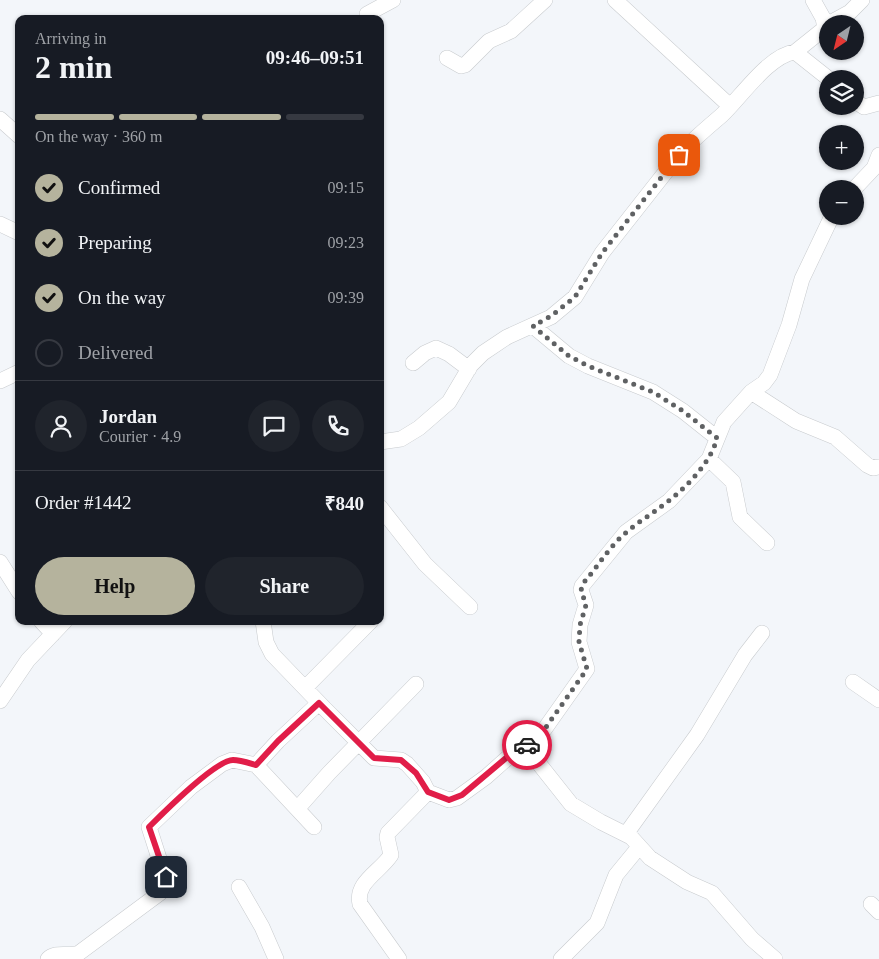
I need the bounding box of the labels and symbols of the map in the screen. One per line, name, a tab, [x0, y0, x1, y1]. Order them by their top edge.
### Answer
north arrow	[819, 15, 864, 60]
pin	[658, 134, 700, 176]
courier	[502, 720, 552, 770]
pin	[145, 856, 187, 898]

